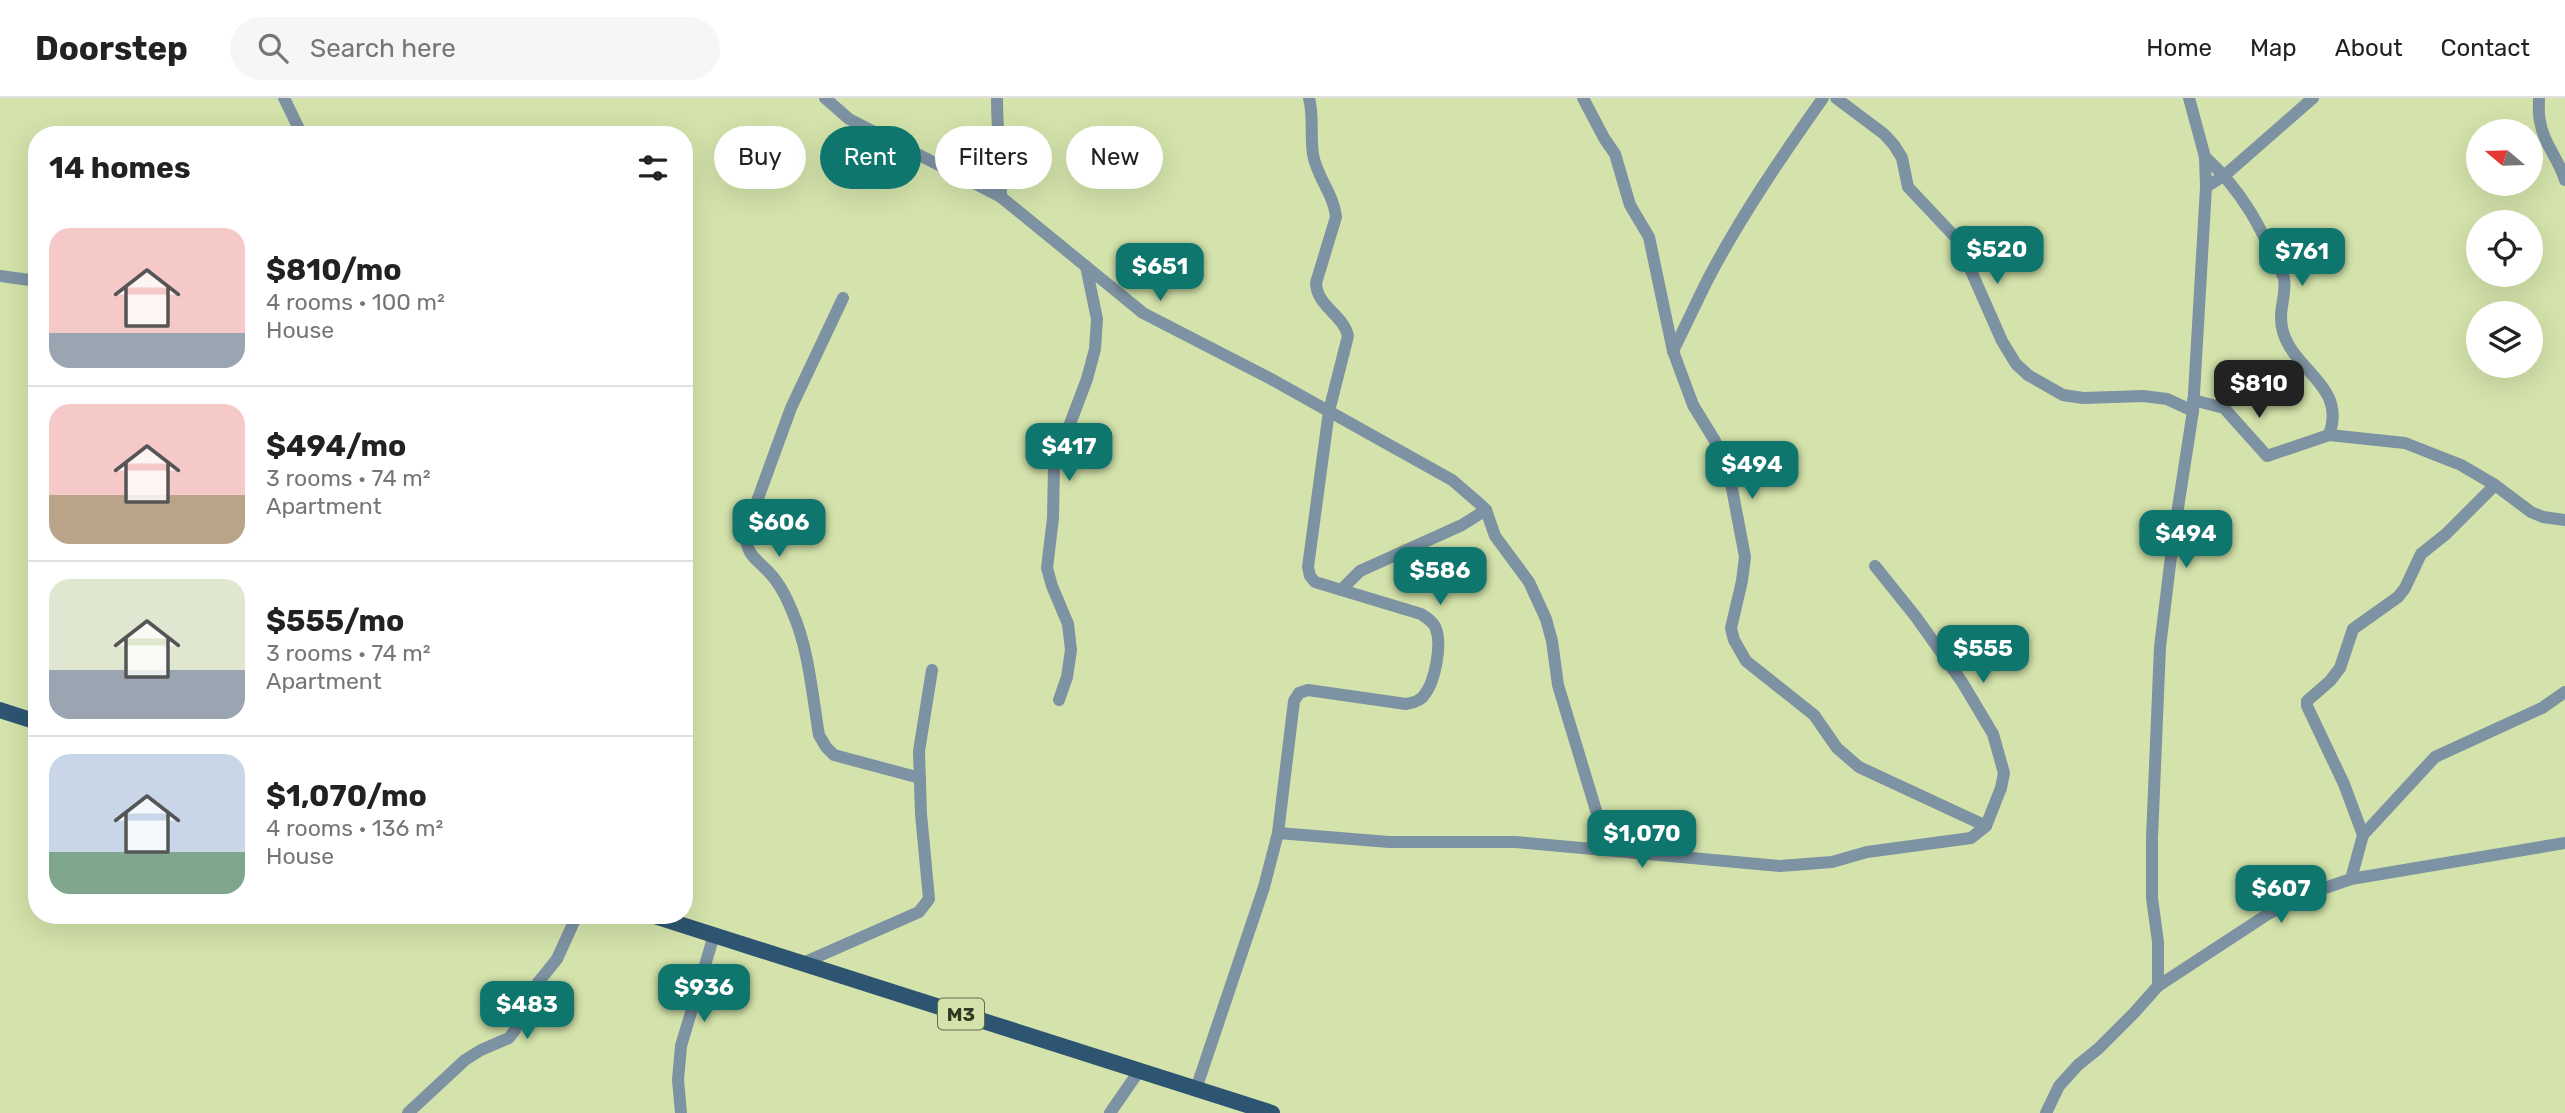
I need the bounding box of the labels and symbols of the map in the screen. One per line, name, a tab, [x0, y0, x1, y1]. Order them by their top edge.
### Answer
north arrow	[2466, 119, 2543, 196]
pin: $520	[1956, 226, 2038, 286]
pin: $761	[2261, 228, 2343, 288]
pin: $651	[1119, 244, 1201, 303]
pin: $810	[2218, 360, 2300, 420]
pin: $417	[1028, 424, 1110, 483]
pin: $494	[1711, 442, 1793, 501]
pin: $606	[738, 500, 820, 559]
pin: $494	[2145, 510, 2227, 570]
pin: $586	[1399, 547, 1481, 607]
pin: $555	[1942, 626, 2024, 685]
pin: $1,070	[1585, 810, 1699, 870]
pin: $607	[2240, 866, 2322, 925]
pin: $936	[663, 964, 745, 1024]
pin: $483	[486, 982, 568, 1041]
road number: M3	[938, 998, 984, 1030]

